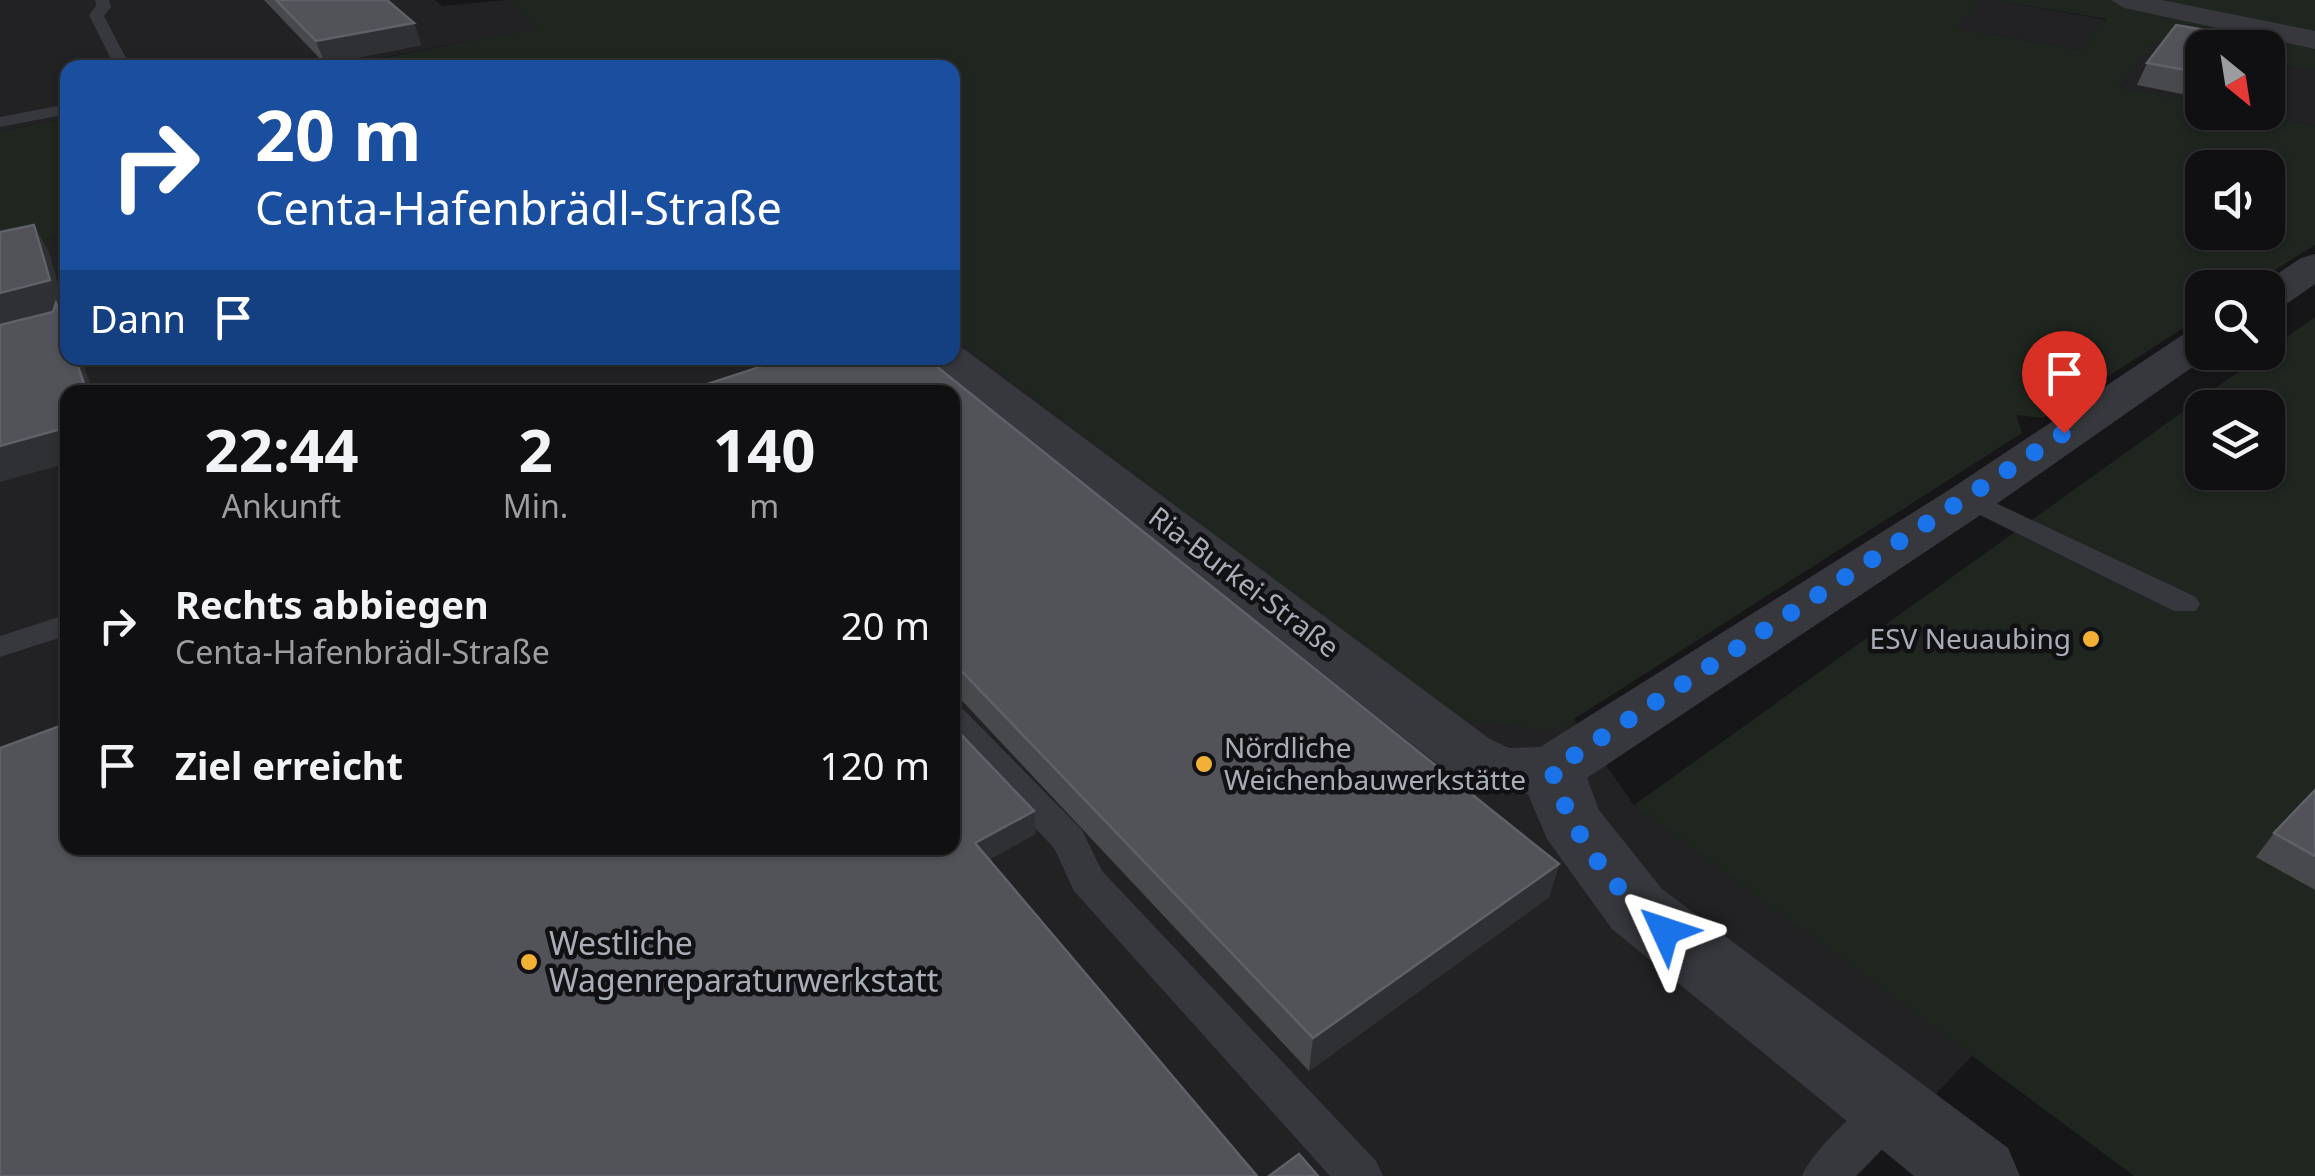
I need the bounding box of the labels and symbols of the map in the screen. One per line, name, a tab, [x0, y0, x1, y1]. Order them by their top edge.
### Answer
north arrow	[2185, 30, 2285, 130]
pin	[2022, 331, 2107, 434]
street label: Ria-Burkei-Straße	[1142, 497, 1348, 665]
place label: ESV Neuaubing	[1870, 619, 2071, 657]
marker: ESV Neuaubing	[2080, 628, 2102, 650]
place label: Nördliche Weichenbauwerkstätte	[1224, 728, 1526, 798]
marker: Nördliche Weichenbauwerkstätte	[1193, 753, 1215, 775]
position arrow	[1613, 879, 1717, 983]
place label: Westliche Wagenreparaturwerkstatt	[549, 921, 938, 1001]
marker: Westliche Wagenreparaturwerkstatt	[518, 951, 540, 973]

